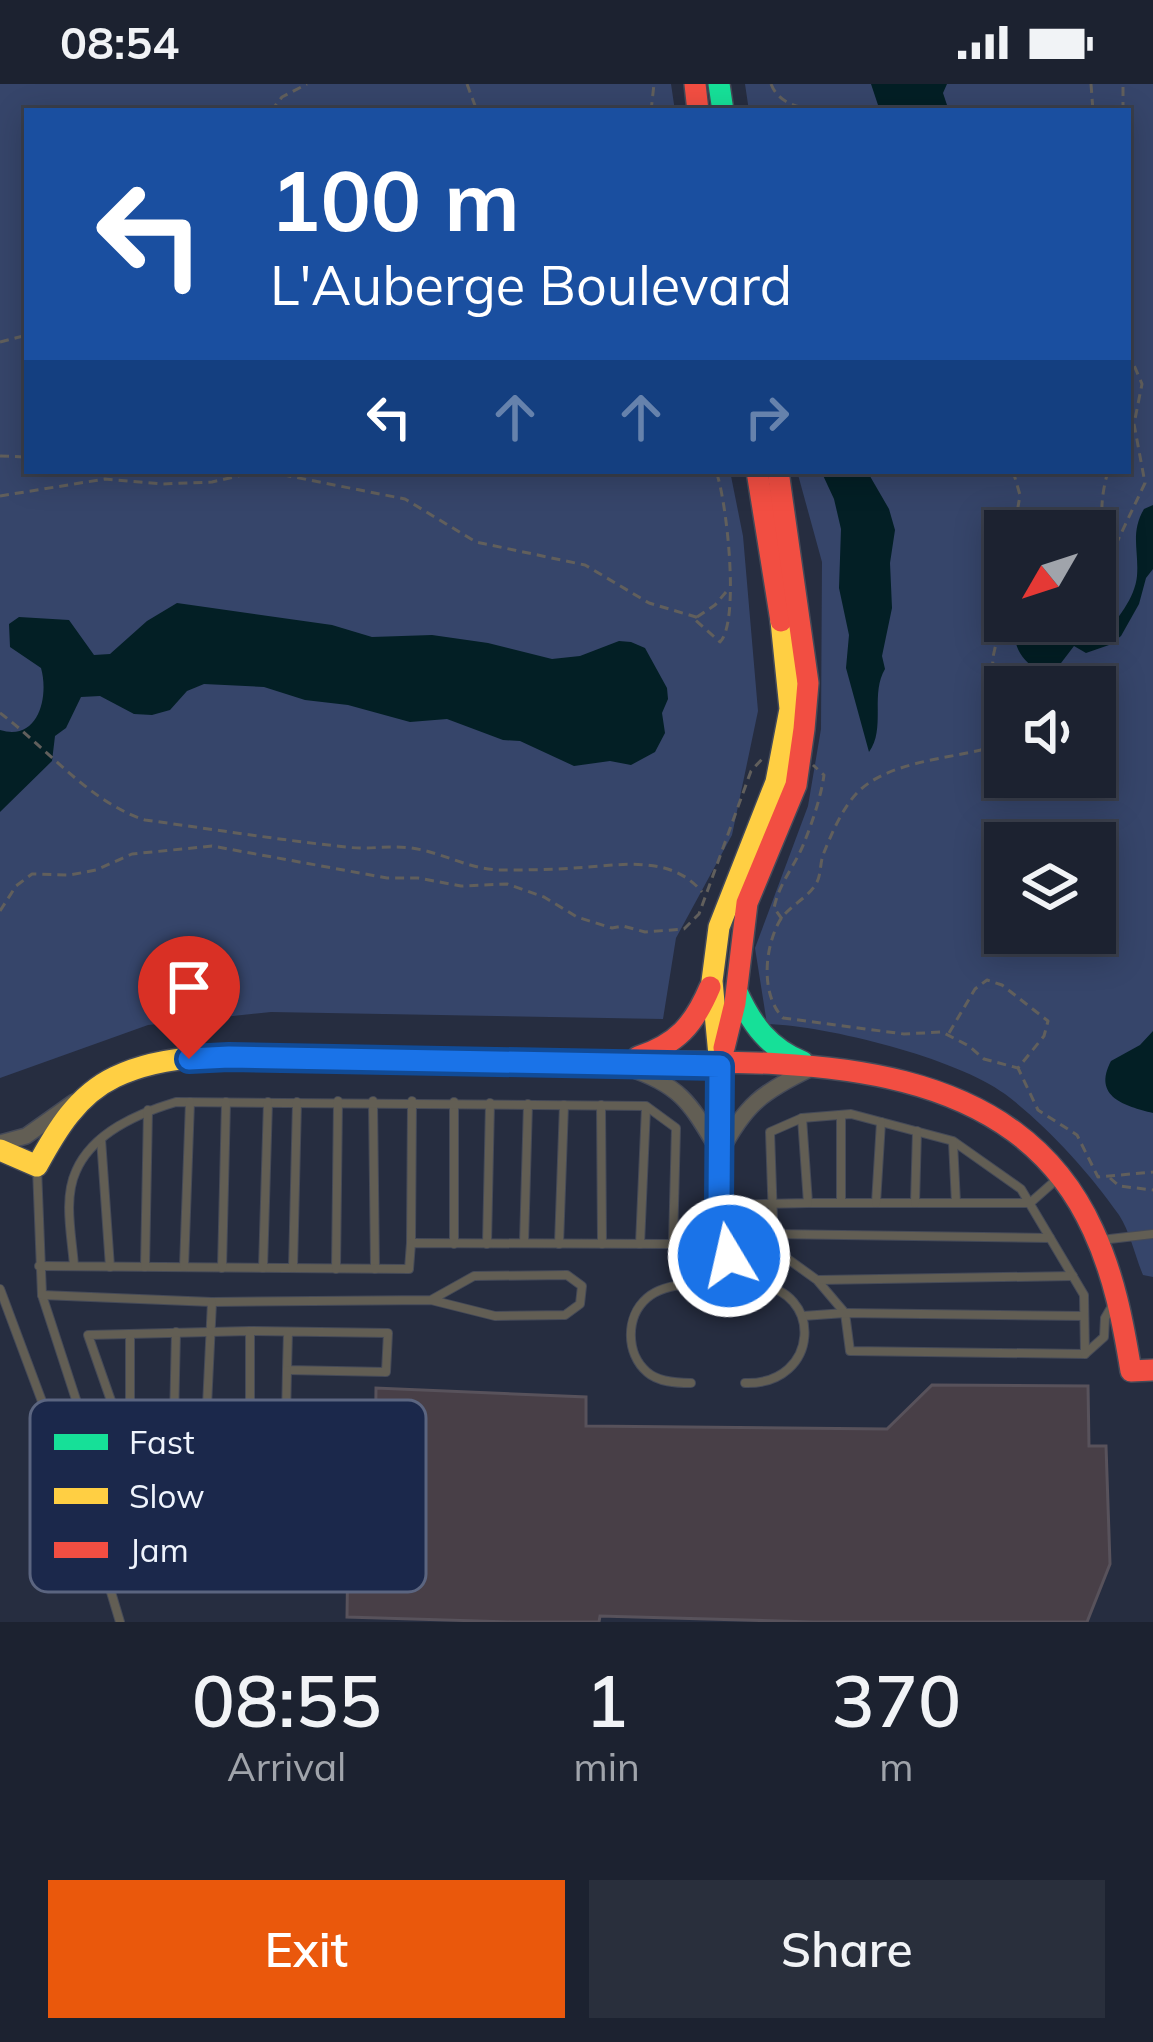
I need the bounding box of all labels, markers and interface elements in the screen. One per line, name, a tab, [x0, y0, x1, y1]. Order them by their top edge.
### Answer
text: 08:54	[60, 14, 179, 70]
text: 100 m	[270, 147, 520, 252]
icon: left	[72, 156, 228, 312]
text: L'Auberge Boulevard	[270, 251, 792, 319]
icon: left	[356, 384, 422, 450]
icon: ahead	[482, 384, 548, 450]
icon: ahead	[608, 384, 674, 450]
icon: right	[734, 384, 800, 450]
north arrow	[984, 510, 1116, 642]
map controls	[984, 510, 1116, 954]
button: sound	[984, 666, 1116, 798]
button: layers	[984, 822, 1116, 954]
pin	[138, 936, 240, 1059]
icon: arrive	[156, 954, 222, 1020]
position arrow	[666, 1193, 792, 1319]
legend	[30, 1400, 426, 1592]
text: Fast	[129, 1421, 194, 1462]
text: Slow	[129, 1475, 205, 1516]
text: Jam	[129, 1529, 189, 1570]
text: 08:55	[192, 1655, 382, 1745]
text: 1	[585, 1655, 628, 1745]
text: 370	[832, 1655, 961, 1745]
text: Arrival	[227, 1742, 346, 1791]
text: min	[573, 1742, 640, 1791]
text: m	[879, 1742, 914, 1791]
button: Exit	[48, 1880, 565, 2018]
button: Share	[589, 1880, 1105, 2018]

